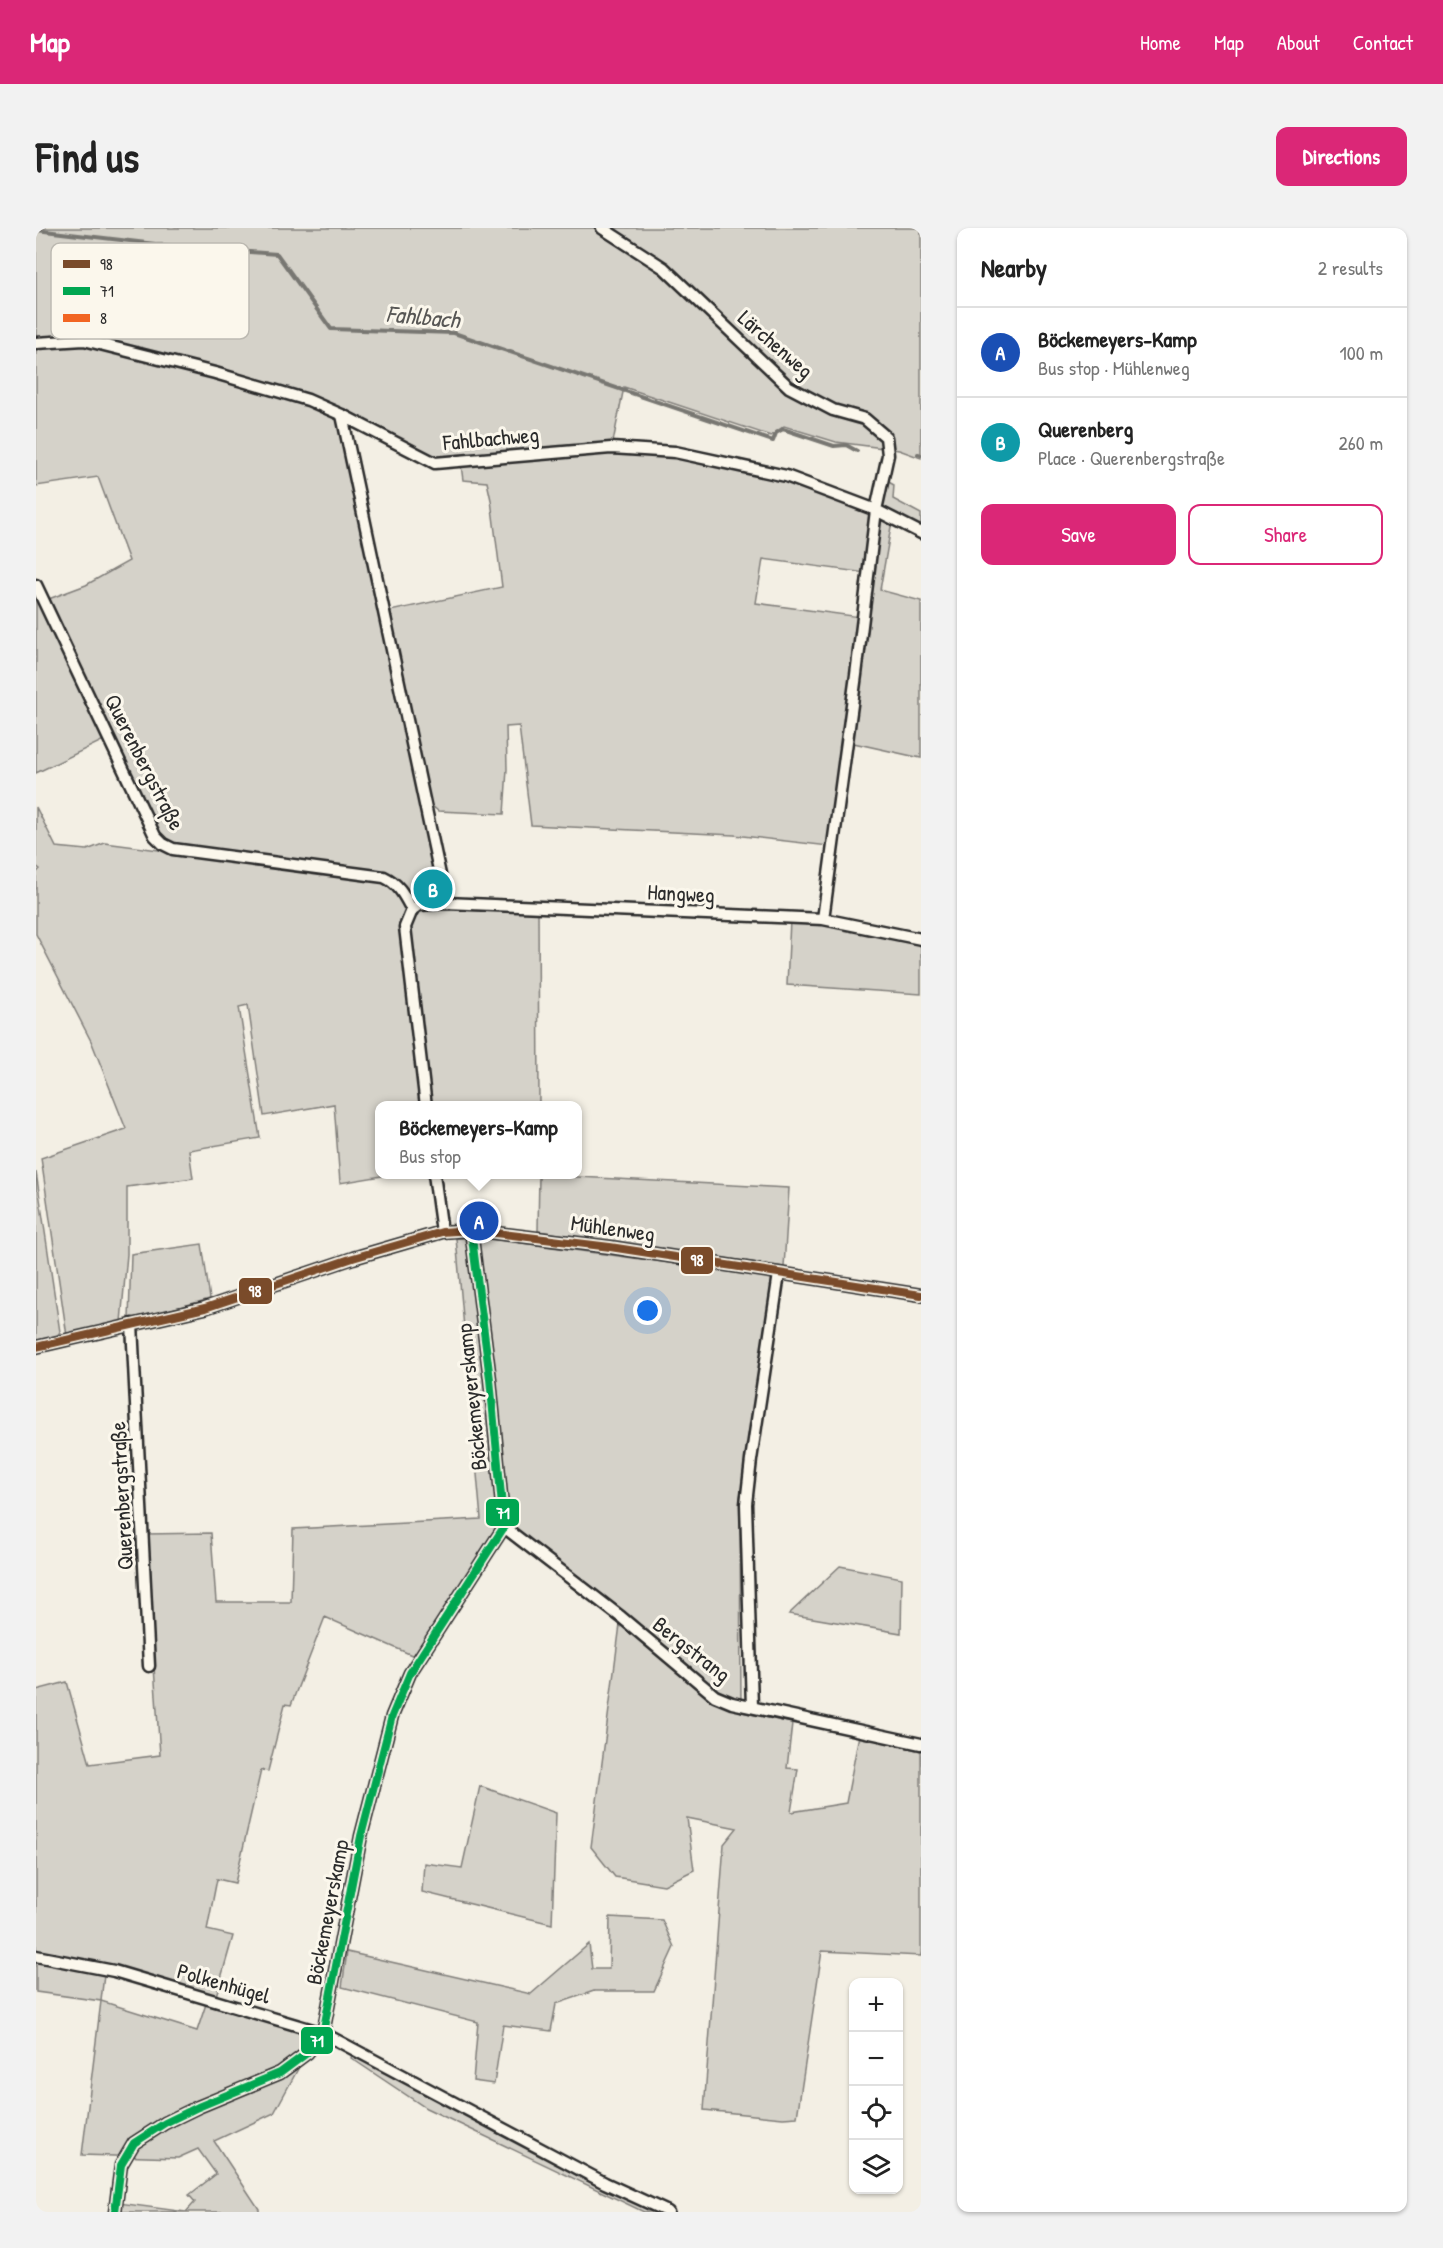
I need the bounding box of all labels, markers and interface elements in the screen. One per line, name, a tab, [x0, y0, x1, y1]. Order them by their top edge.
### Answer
text: Map	[30, 23, 70, 61]
text: Home	[1140, 28, 1181, 57]
text: Map	[1214, 28, 1244, 57]
text: About	[1277, 28, 1320, 57]
text: Contact	[1353, 28, 1413, 57]
button: Directions	[1276, 127, 1407, 186]
text: Find us	[36, 128, 139, 185]
legend	[51, 243, 249, 339]
text: Nearby	[981, 250, 1047, 285]
text: 98	[100, 253, 113, 275]
text: 2 results	[1318, 254, 1383, 281]
text: 71	[100, 280, 114, 302]
water label: Fahlbach	[385, 297, 463, 335]
street label: Lärchenweg	[732, 303, 820, 385]
text: 8	[100, 307, 107, 329]
text: Böckemeyers-Kamp	[1038, 324, 1197, 354]
text: A	[996, 339, 1005, 366]
text: 100 m	[1340, 339, 1383, 366]
text: Bus stop · Mühlenweg	[1038, 354, 1190, 381]
text: Querenberg	[1038, 414, 1133, 444]
street label: Fahlbachweg	[441, 419, 540, 457]
text: B	[995, 429, 1006, 456]
text: 260 m	[1339, 429, 1383, 456]
text: Place · Querenbergstraße	[1038, 444, 1225, 471]
button: Save	[981, 504, 1176, 565]
button: Share	[1188, 504, 1383, 565]
street label: Querenbergstraße	[98, 689, 192, 835]
pin: B	[414, 866, 452, 912]
street label: Hangweg	[647, 876, 715, 910]
popup	[375, 1101, 582, 1179]
text: Böckemeyers-Kamp	[399, 1112, 558, 1142]
text: Bus stop	[399, 1142, 461, 1169]
pin: A	[460, 1198, 498, 1244]
street label: Mühlenweg	[569, 1207, 657, 1249]
line badge: 98	[680, 1246, 714, 1275]
text: 98	[691, 1249, 703, 1271]
line badge: 98	[238, 1277, 273, 1305]
text: 98	[249, 1280, 261, 1302]
your location	[633, 1296, 662, 1325]
street label: Böckemeyerskamp	[448, 1322, 494, 1472]
street label: Querenbergstraße	[102, 1421, 140, 1571]
line badge: 71	[485, 1498, 520, 1527]
text: 71	[495, 1502, 510, 1524]
street label: Bergstrang	[647, 1609, 737, 1689]
street label: Böckemeyerskamp	[298, 1836, 356, 1987]
street label: Polkenhügel	[174, 1955, 274, 2011]
map controls	[849, 1978, 903, 2194]
button: +	[849, 1978, 903, 2032]
line badge: 71	[300, 2026, 334, 2055]
text: 71	[309, 2030, 324, 2052]
button: −	[849, 2032, 903, 2086]
button: locate	[849, 2086, 903, 2140]
button: layers	[849, 2140, 903, 2194]

